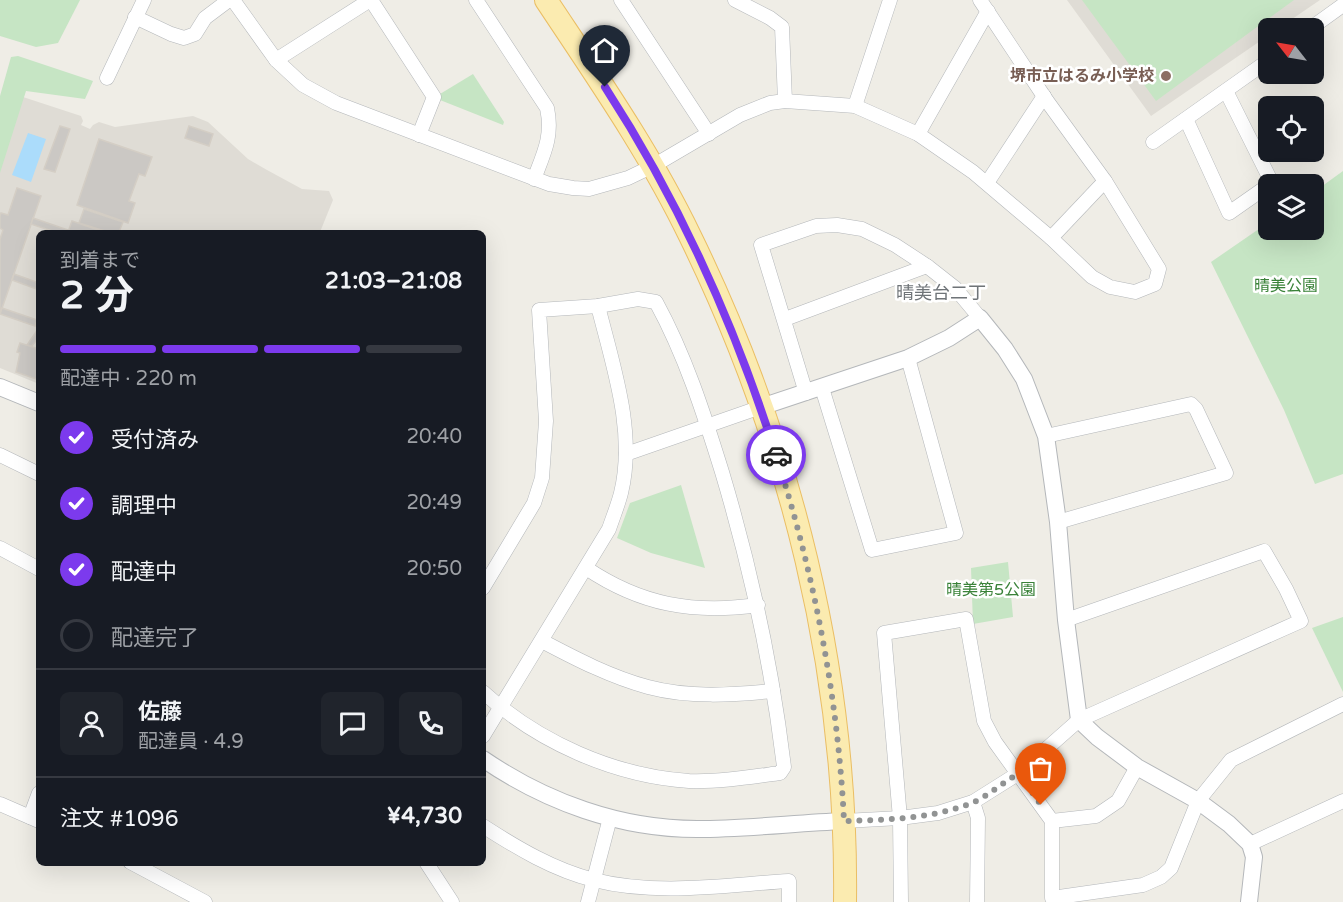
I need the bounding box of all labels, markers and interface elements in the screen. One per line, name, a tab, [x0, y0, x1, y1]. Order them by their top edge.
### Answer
north arrow	[1258, 18, 1324, 84]
map controls	[1258, 18, 1324, 240]
pin	[579, 25, 630, 87]
icon: home	[588, 34, 621, 67]
place label: 堺市立はるみ小学校	[1010, 66, 1154, 86]
marker: 堺市立はるみ小学校	[1159, 69, 1173, 83]
button: locate	[1258, 96, 1324, 162]
button: layers	[1258, 174, 1324, 240]
text: 到着まで	[60, 249, 140, 273]
text: 21:03–21:08	[325, 268, 462, 294]
text: 2 分	[60, 272, 134, 319]
park label: 晴美公園	[1254, 276, 1318, 296]
district label: 晴美台二丁	[896, 282, 986, 304]
text: 配達中 · 220 m	[60, 367, 197, 391]
icon: check	[60, 421, 93, 454]
text: 20:40	[407, 425, 462, 449]
courier	[746, 425, 806, 485]
text: 受付済み	[111, 427, 199, 453]
icon: car	[760, 439, 793, 472]
icon: check	[60, 487, 93, 520]
text: 20:49	[407, 491, 462, 515]
text: 調理中	[111, 493, 177, 519]
icon: check	[60, 553, 93, 586]
text: 20:50	[407, 557, 462, 581]
text: 配達中	[111, 559, 177, 585]
park label: 晴美第5公園	[946, 580, 1036, 600]
text: 配達完了	[111, 625, 199, 651]
button: person	[60, 692, 123, 755]
button: chat	[321, 692, 384, 755]
button: phone	[399, 692, 462, 755]
text: 佐藤	[138, 699, 182, 725]
text: 配達員 · 4.9	[138, 730, 244, 754]
pin	[1015, 743, 1066, 805]
icon: bag	[1024, 752, 1057, 785]
text: ¥4,730	[387, 803, 462, 829]
text: 注文 #1096	[60, 806, 178, 832]

